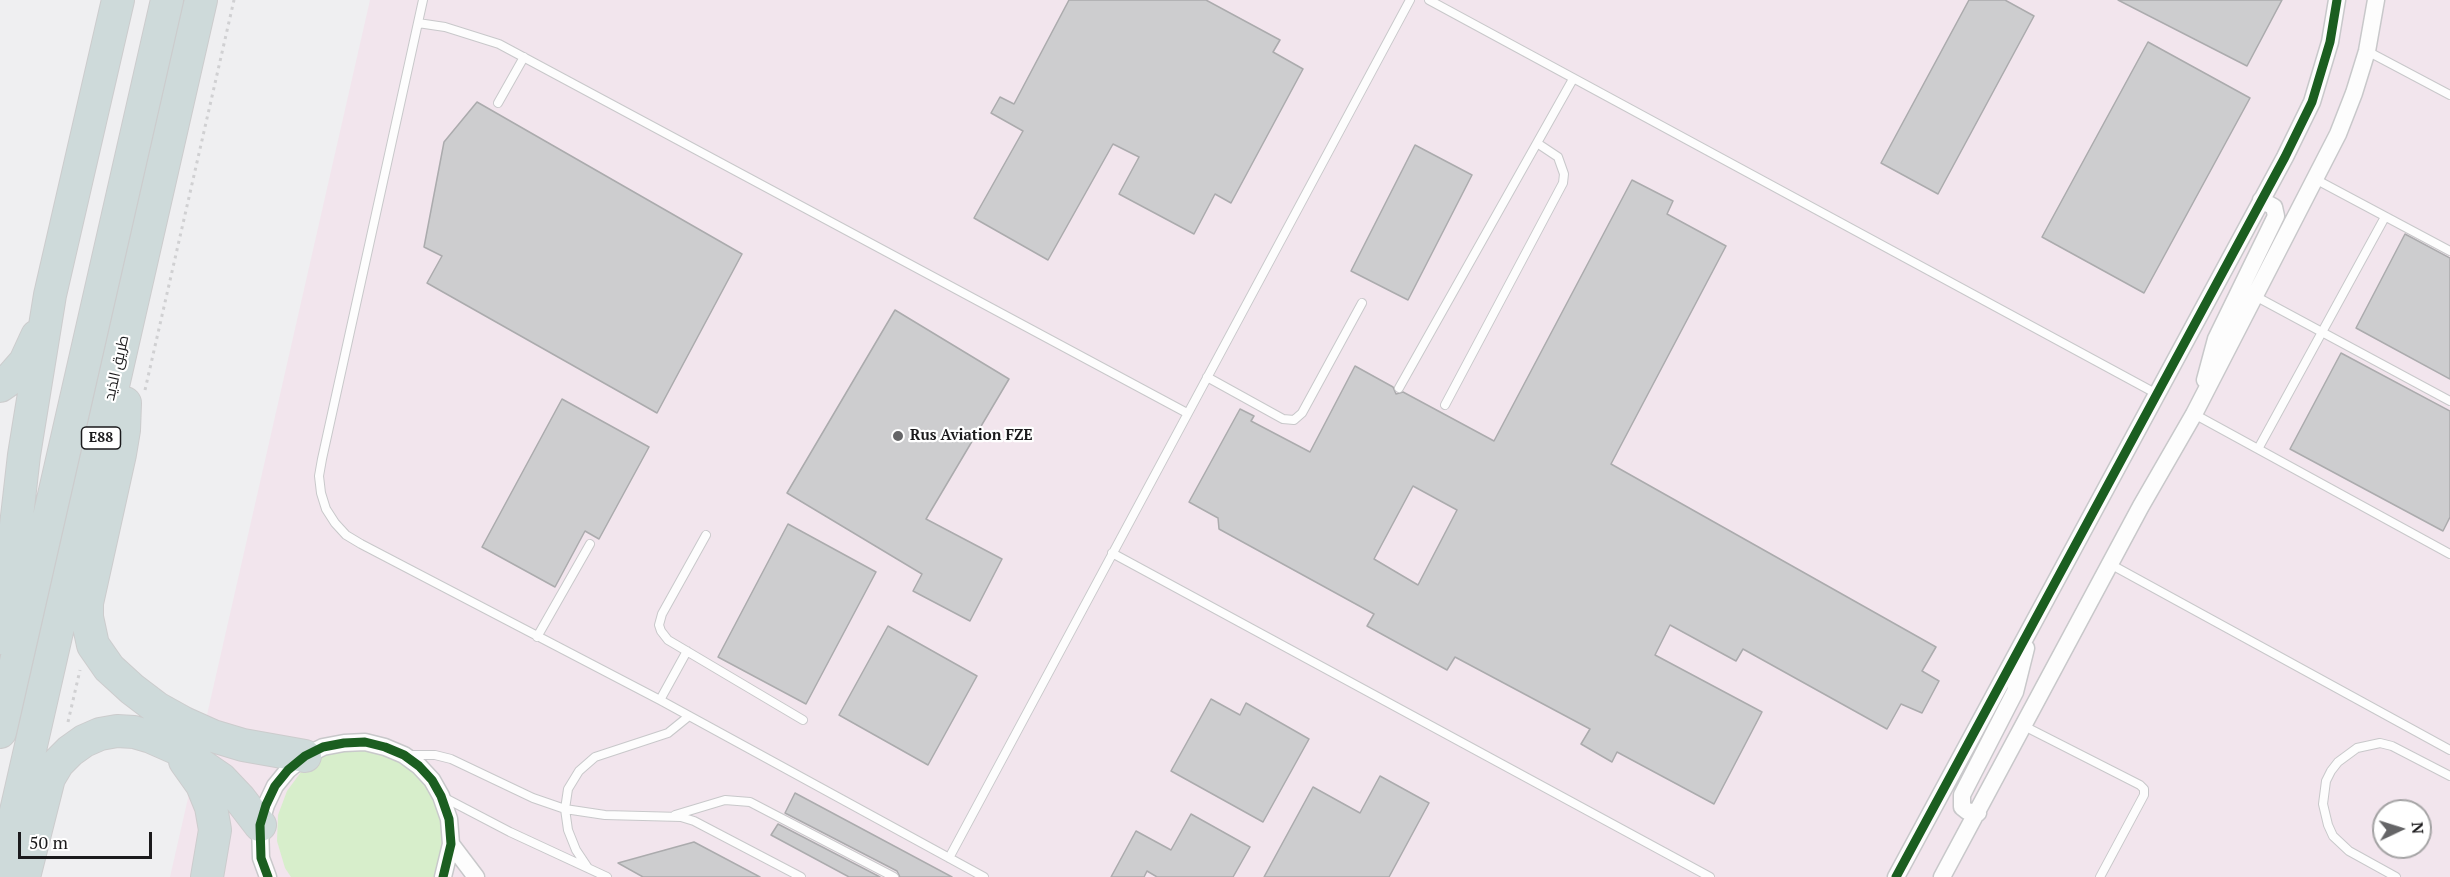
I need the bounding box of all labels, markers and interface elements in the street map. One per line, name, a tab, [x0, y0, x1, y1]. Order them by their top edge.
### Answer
street label: طريق الذيد	[101, 334, 133, 402]
road number: E88	[82, 427, 120, 449]
place label: Rus Aviation FZE	[910, 427, 1033, 445]
marker: Rus Aviation FZE	[891, 429, 905, 443]
north arrow	[2372, 799, 2432, 859]
scale bar	[21, 820, 154, 858]
text: N	[2407, 821, 2429, 835]
text: 50 m	[29, 830, 68, 854]

